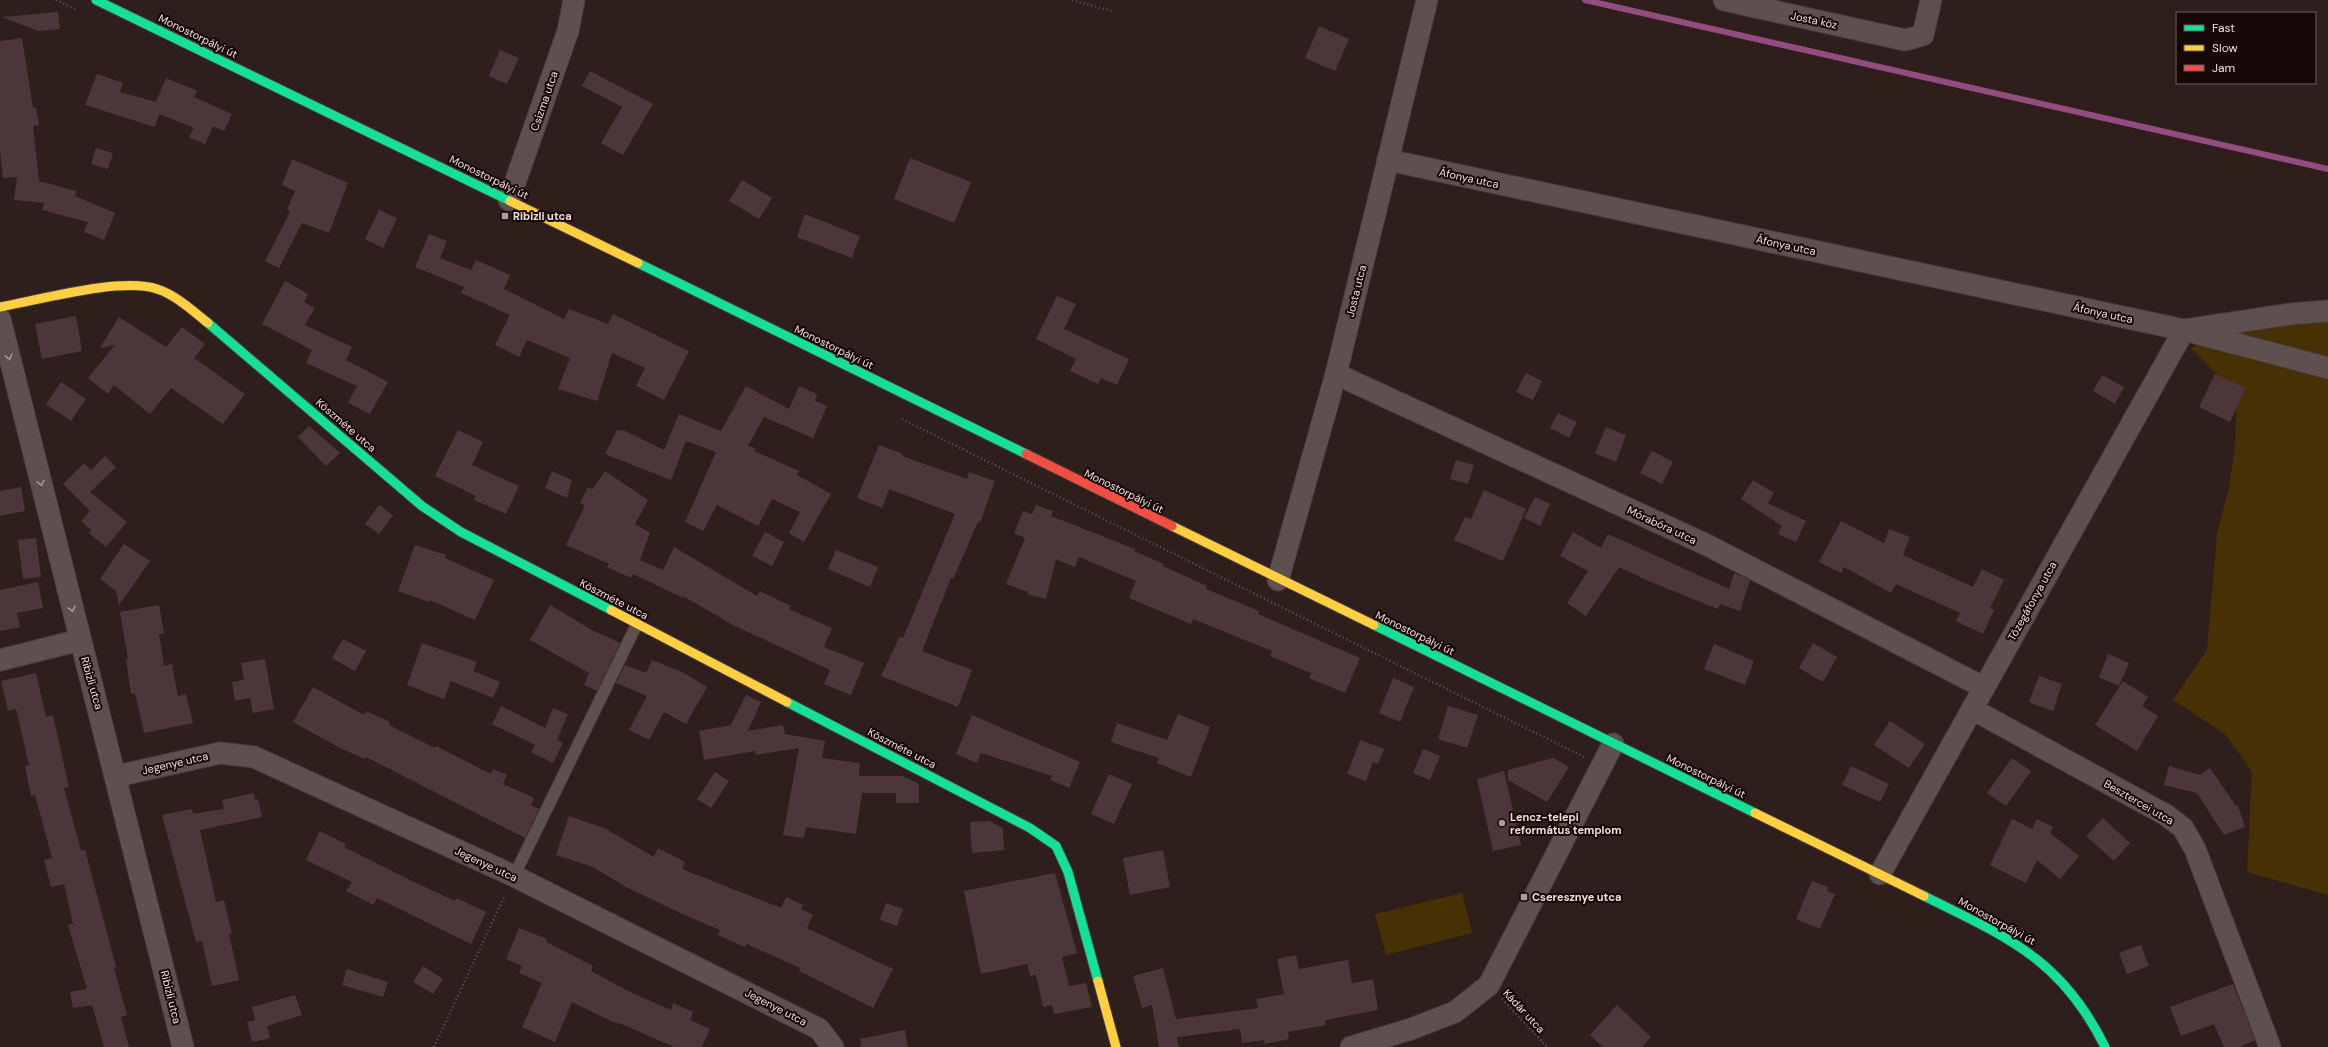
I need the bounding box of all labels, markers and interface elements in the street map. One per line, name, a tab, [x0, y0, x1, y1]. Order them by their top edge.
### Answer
street label: Josta köz	[1789, 8, 1839, 32]
street label: Monostorpályi út	[156, 11, 240, 61]
legend	[2176, 12, 2316, 84]
text: Fast	[2212, 20, 2235, 36]
text: Slow	[2212, 40, 2238, 56]
text: Jam	[2212, 60, 2235, 76]
street label: Csizma utca	[527, 69, 561, 133]
street label: Monostorpályi út	[447, 152, 531, 202]
street label: Áfonya utca	[1438, 165, 1500, 191]
place label: Ribizli utca	[513, 209, 572, 223]
marker: Ribizli utca	[500, 211, 510, 221]
street label: Áfonya utca	[1755, 232, 1817, 258]
street label: Josta utca	[1343, 263, 1369, 319]
street label: Áfonya utca	[2072, 300, 2134, 326]
street label: Monostorpályi út	[792, 322, 876, 372]
one-way arrow	[5, 353, 13, 360]
street label: Köszméte utca	[313, 395, 379, 455]
street label: Monostorpályi út	[1082, 466, 1166, 516]
one-way arrow	[36, 480, 44, 486]
street label: Mórabóra utca	[1625, 503, 1699, 547]
street label: Tőzegáfonya utca	[2004, 559, 2060, 643]
street label: Köszméte utca	[577, 576, 651, 622]
one-way arrow	[67, 605, 76, 612]
street label: Monostorpályi út	[1373, 608, 1457, 658]
street label: Ribizli utca	[78, 655, 106, 711]
street label: Köszméte utca	[865, 725, 939, 771]
street label: Jegenye utca	[141, 749, 209, 777]
street label: Monostorpályi út	[1664, 751, 1748, 801]
street label: Besztercei utca	[2101, 776, 2177, 828]
place label: Lencz-telepi református templom	[1510, 810, 1622, 837]
marker: Lencz-telepi református templom	[1497, 818, 1507, 828]
street label: Jegenye utca	[452, 843, 520, 885]
place label: Cseresznye utca	[1532, 890, 1621, 904]
marker: Cseresznye utca	[1519, 892, 1529, 902]
street label: Monostorpályi út	[1956, 894, 2038, 948]
street label: Ribizli utca	[158, 969, 184, 1025]
street label: Jegenye utca	[743, 985, 809, 1029]
street label: Kádár utca	[1500, 986, 1548, 1036]

